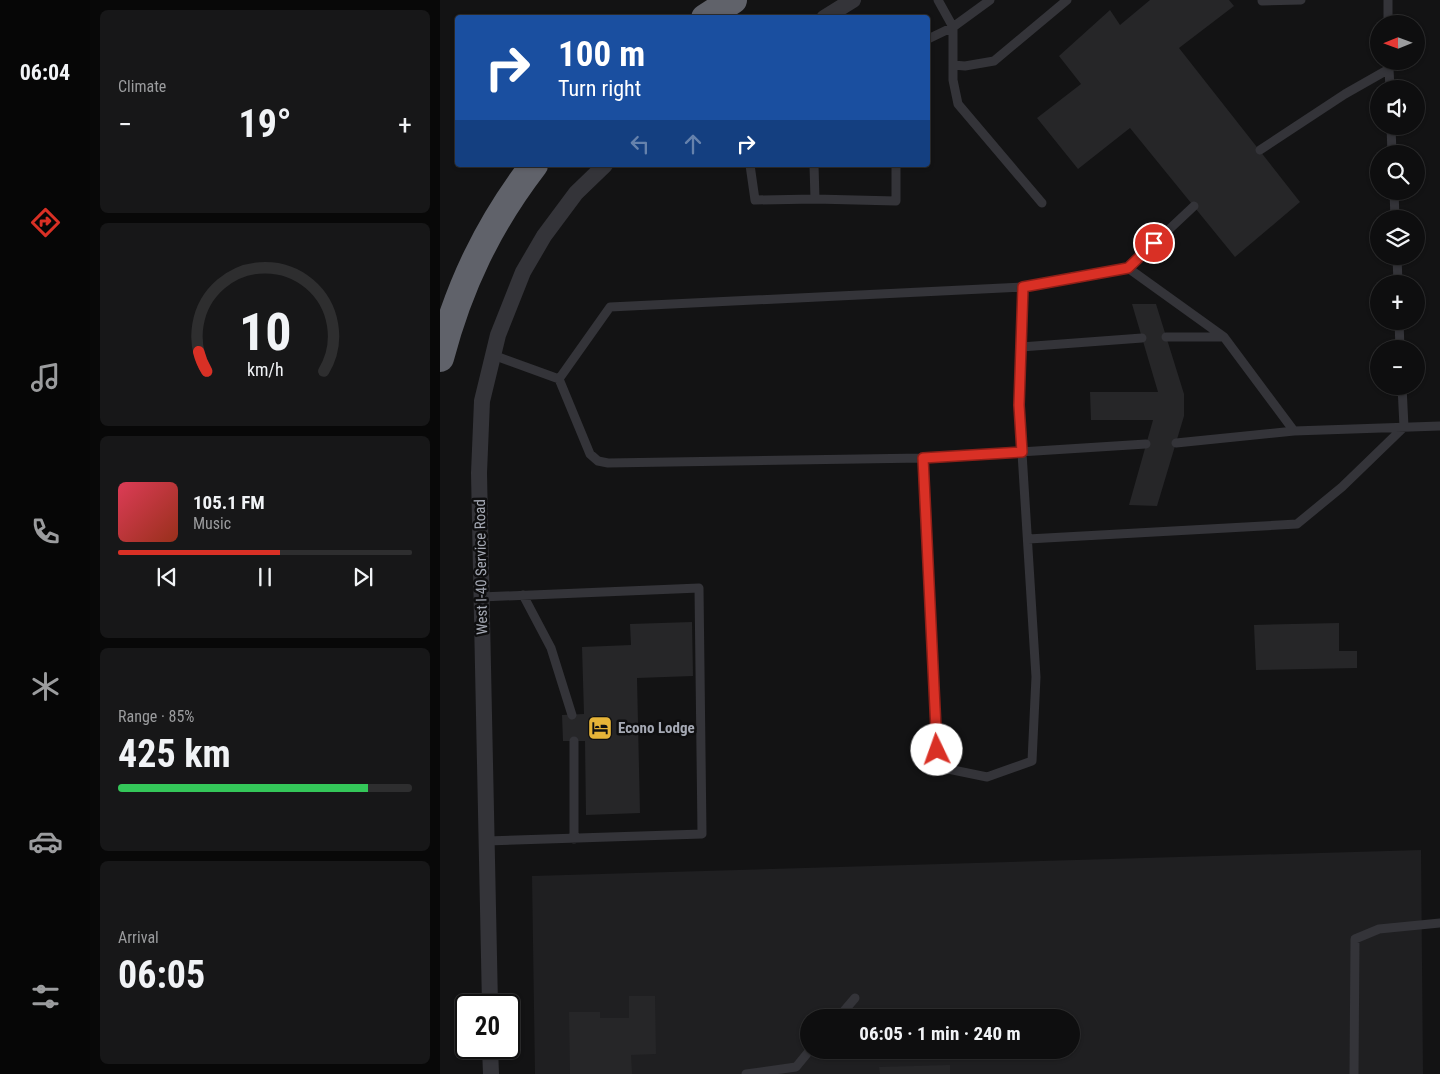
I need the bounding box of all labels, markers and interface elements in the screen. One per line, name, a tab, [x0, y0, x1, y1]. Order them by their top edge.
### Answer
north arrow	[1370, 15, 1425, 70]
map controls	[1370, 15, 1425, 395]
text: 100 m	[558, 34, 645, 75]
icon: right	[475, 35, 540, 100]
text: 06:04	[20, 60, 70, 85]
text: Turn right	[558, 76, 641, 101]
text: Climate	[118, 77, 166, 96]
button: sound	[1370, 80, 1425, 135]
text: 19°	[238, 102, 292, 146]
text: −	[118, 108, 132, 141]
text: +	[398, 108, 412, 141]
icon: left	[626, 130, 654, 158]
icon: ahead	[679, 130, 707, 158]
icon: right	[732, 130, 760, 158]
button: search	[1370, 145, 1425, 200]
icon: directions	[28, 205, 63, 240]
button: layers	[1370, 210, 1425, 265]
pin	[1133, 222, 1175, 264]
icon: arrive	[1140, 229, 1168, 257]
button: +	[1370, 275, 1425, 330]
text: 10	[239, 302, 291, 363]
button: −	[1370, 340, 1425, 395]
text: km/h	[247, 359, 283, 380]
icon: music	[28, 360, 63, 395]
text: 105.1 FM	[193, 491, 265, 514]
street label: West I-40 Service Road	[471, 499, 491, 635]
icon: phone	[28, 514, 63, 549]
text: Music	[193, 514, 231, 533]
icon: previous	[153, 563, 181, 591]
icon: pause	[251, 563, 279, 591]
icon: next	[349, 563, 377, 591]
icon: climate	[28, 669, 63, 704]
text: Range · 85%	[118, 707, 194, 726]
hotel icon: Econo Lodge	[587, 715, 613, 741]
place label: Econo Lodge	[618, 719, 695, 737]
position arrow	[910, 723, 962, 775]
text: 425 km	[118, 732, 231, 776]
icon: car	[28, 824, 63, 859]
text: Arrival	[118, 928, 159, 947]
text: 06:05	[118, 953, 205, 997]
icon: filters	[28, 979, 63, 1014]
speed limit sign: 20	[455, 994, 520, 1059]
text: 06:05 · 1 min · 240 m	[859, 1022, 1021, 1045]

